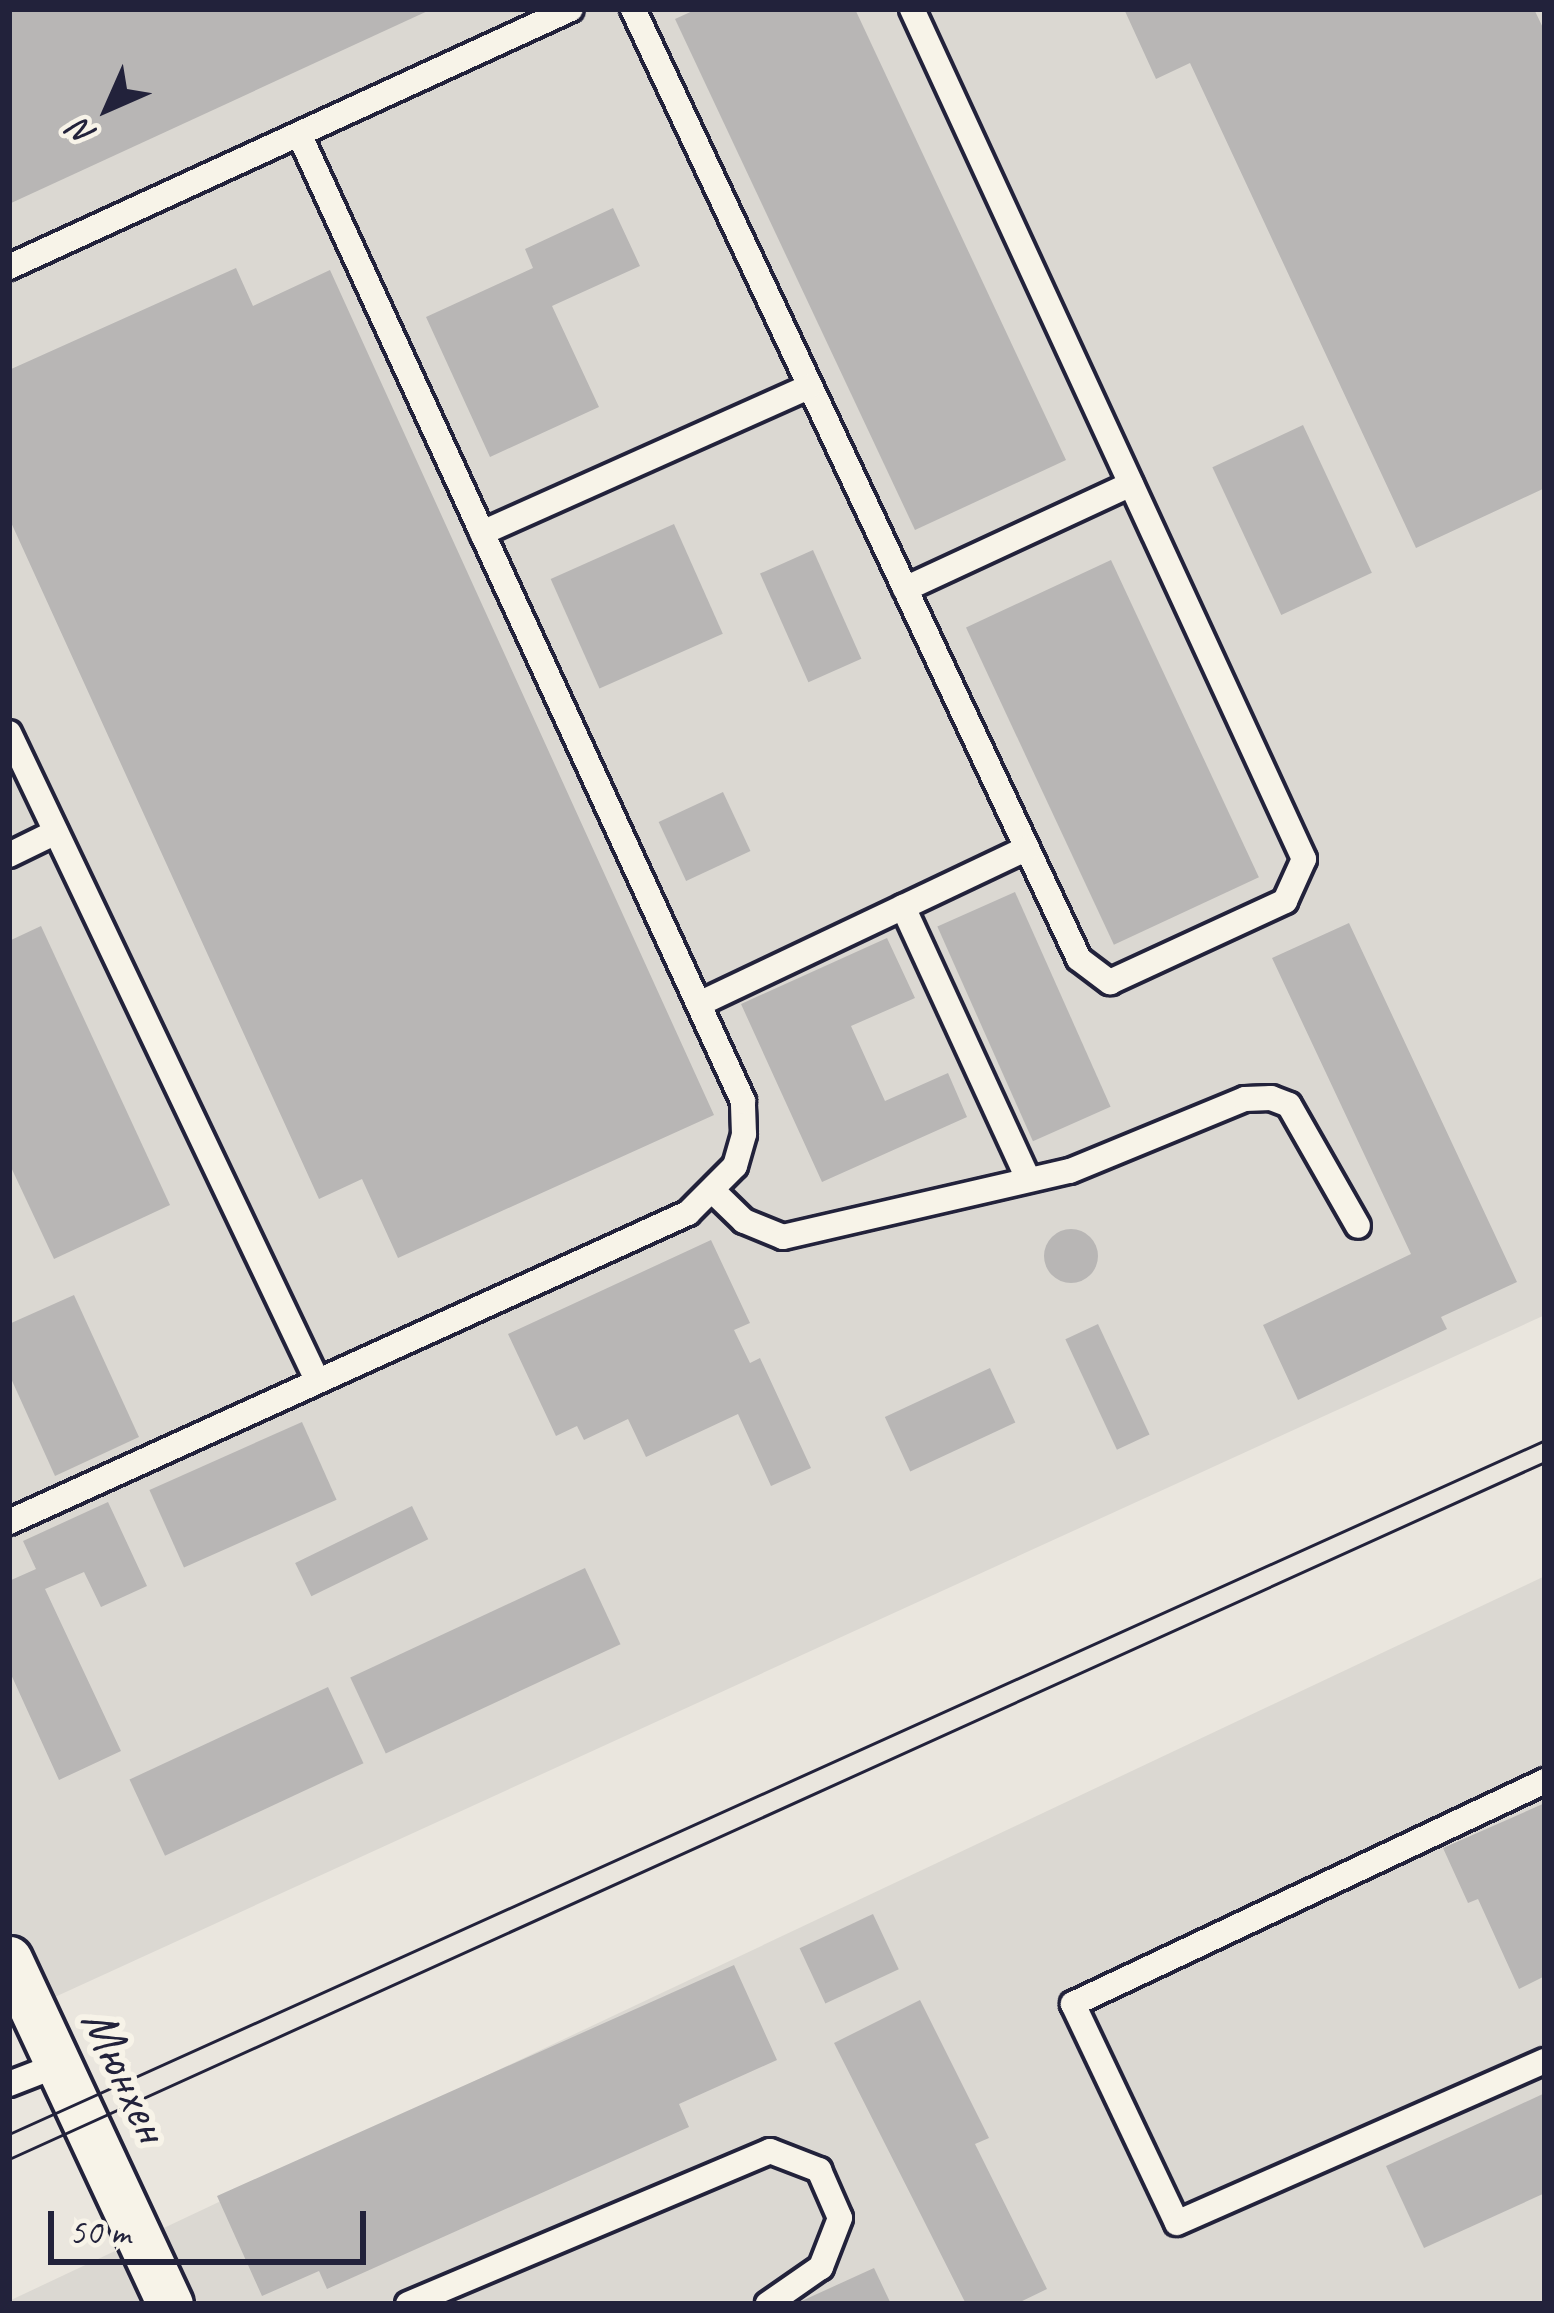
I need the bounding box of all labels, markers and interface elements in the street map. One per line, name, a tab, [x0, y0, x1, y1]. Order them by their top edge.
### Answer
north arrow	[48, 48, 168, 168]
text: N	[60, 111, 105, 156]
street label: Мюнхен	[69, 1999, 183, 2151]
scale bar	[54, 2187, 372, 2261]
text: 50 m	[69, 2209, 130, 2255]

